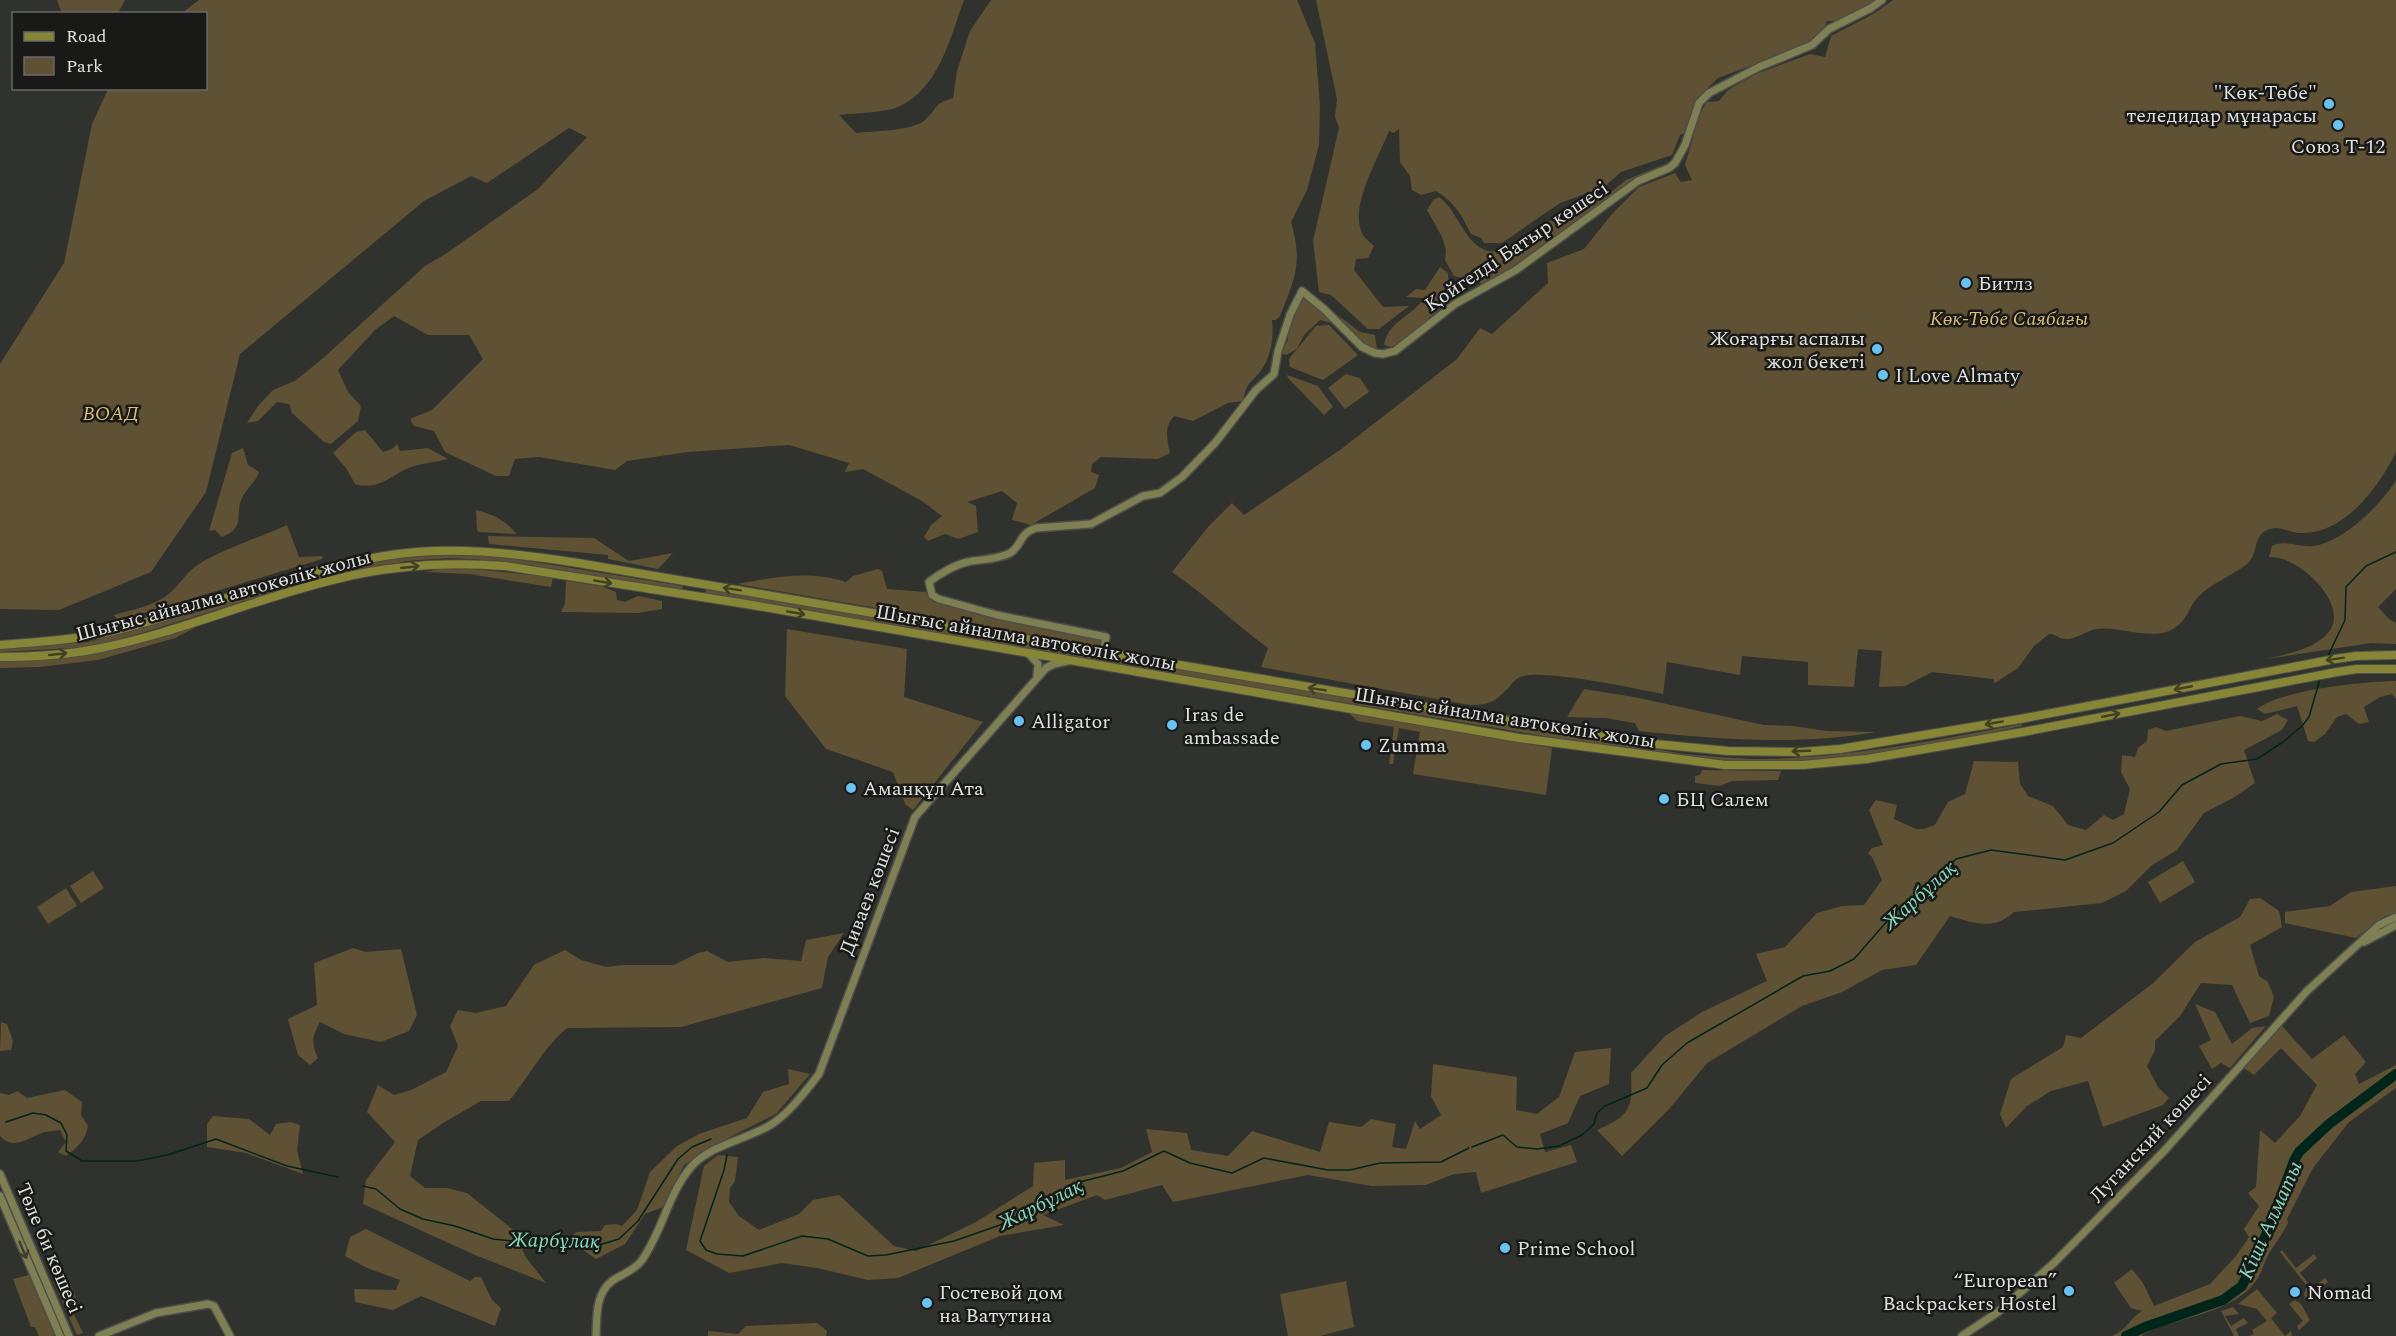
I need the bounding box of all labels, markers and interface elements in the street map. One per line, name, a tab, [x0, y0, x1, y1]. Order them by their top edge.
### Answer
legend	[12, 12, 207, 90]
text: Road	[66, 23, 107, 50]
text: Park	[66, 53, 103, 80]
place label: "Көк-Төбе" теледидар мұнарасы	[2127, 78, 2317, 131]
marker: "Көк-Төбе" теледидар мұнарасы	[2322, 97, 2336, 111]
marker: Союз Т-12	[2331, 118, 2345, 132]
place label: Союз Т-12	[2291, 132, 2385, 162]
street label: Қойгелді Батыр көшесі	[1418, 174, 1615, 320]
place label: Битлз	[1978, 269, 2033, 299]
marker: Битлз	[1959, 276, 1973, 290]
park label: Көк-Төбе Саябағы	[1930, 304, 2089, 334]
place label: Жоғарғы аспалы жол бекеті	[1709, 324, 1865, 377]
marker: Жоғарғы аспалы жол бекеті	[1870, 342, 1884, 356]
place label: I Love Almaty	[1895, 361, 2021, 391]
marker: I Love Almaty	[1876, 368, 1890, 382]
park label: ВОАД	[83, 399, 139, 429]
street label: Шығыс айналма автокөлік жолы	[73, 542, 374, 650]
one-way arrow	[399, 561, 419, 572]
one-way arrow	[593, 576, 613, 587]
one-way arrow	[722, 583, 742, 594]
street label: Шығыс айналма автокөлік жолы	[874, 597, 1178, 679]
one-way arrow	[785, 608, 805, 619]
one-way arrow	[48, 648, 68, 659]
one-way arrow	[2325, 654, 2345, 665]
street label: Шығыс айналма автокөлік жолы	[1352, 679, 1657, 757]
one-way arrow	[1308, 683, 1328, 694]
one-way arrow	[2174, 683, 2194, 694]
place label: Iras de ambassade	[1184, 700, 1280, 753]
place label: Alligator	[1031, 707, 1110, 737]
one-way arrow	[2101, 709, 2121, 720]
marker: Alligator	[1012, 714, 1026, 728]
marker: Iras de ambassade	[1165, 718, 1179, 732]
one-way arrow	[1985, 718, 2005, 729]
place label: Zumma	[1378, 731, 1446, 761]
marker: Zumma	[1359, 738, 1373, 752]
one-way arrow	[1792, 745, 1812, 757]
place label: Аманқұл Ата	[863, 774, 984, 804]
marker: Аманқұл Ата	[844, 781, 858, 795]
place label: БЦ Салем	[1676, 785, 1769, 815]
marker: БЦ Салем	[1657, 792, 1671, 806]
street label: Диваев көшесі	[832, 823, 908, 960]
water label: Жарбұлақ	[1874, 853, 1964, 939]
street label: Луганский көшесі	[2083, 1067, 2219, 1210]
water label: Кіші Алматы	[2230, 1156, 2311, 1285]
water label: Жарбұлақ	[991, 1170, 1089, 1240]
street label: Төле би көшесі	[8, 1178, 90, 1318]
water label: Жарбұлақ	[507, 1224, 600, 1258]
place label: Prime School	[1517, 1234, 1635, 1264]
one-way arrow	[18, 1240, 29, 1258]
marker: Prime School	[1498, 1241, 1512, 1255]
place label: “European” Backpackers Hostel	[1882, 1266, 2057, 1319]
place label: Гостевой дом на Ватутина	[939, 1278, 1063, 1331]
place label: Nomad	[2307, 1278, 2372, 1308]
marker: “European” Backpackers Hostel	[2062, 1284, 2076, 1298]
marker: Nomad	[2288, 1285, 2302, 1299]
marker: Гостевой дом на Ватутина	[920, 1296, 934, 1310]

